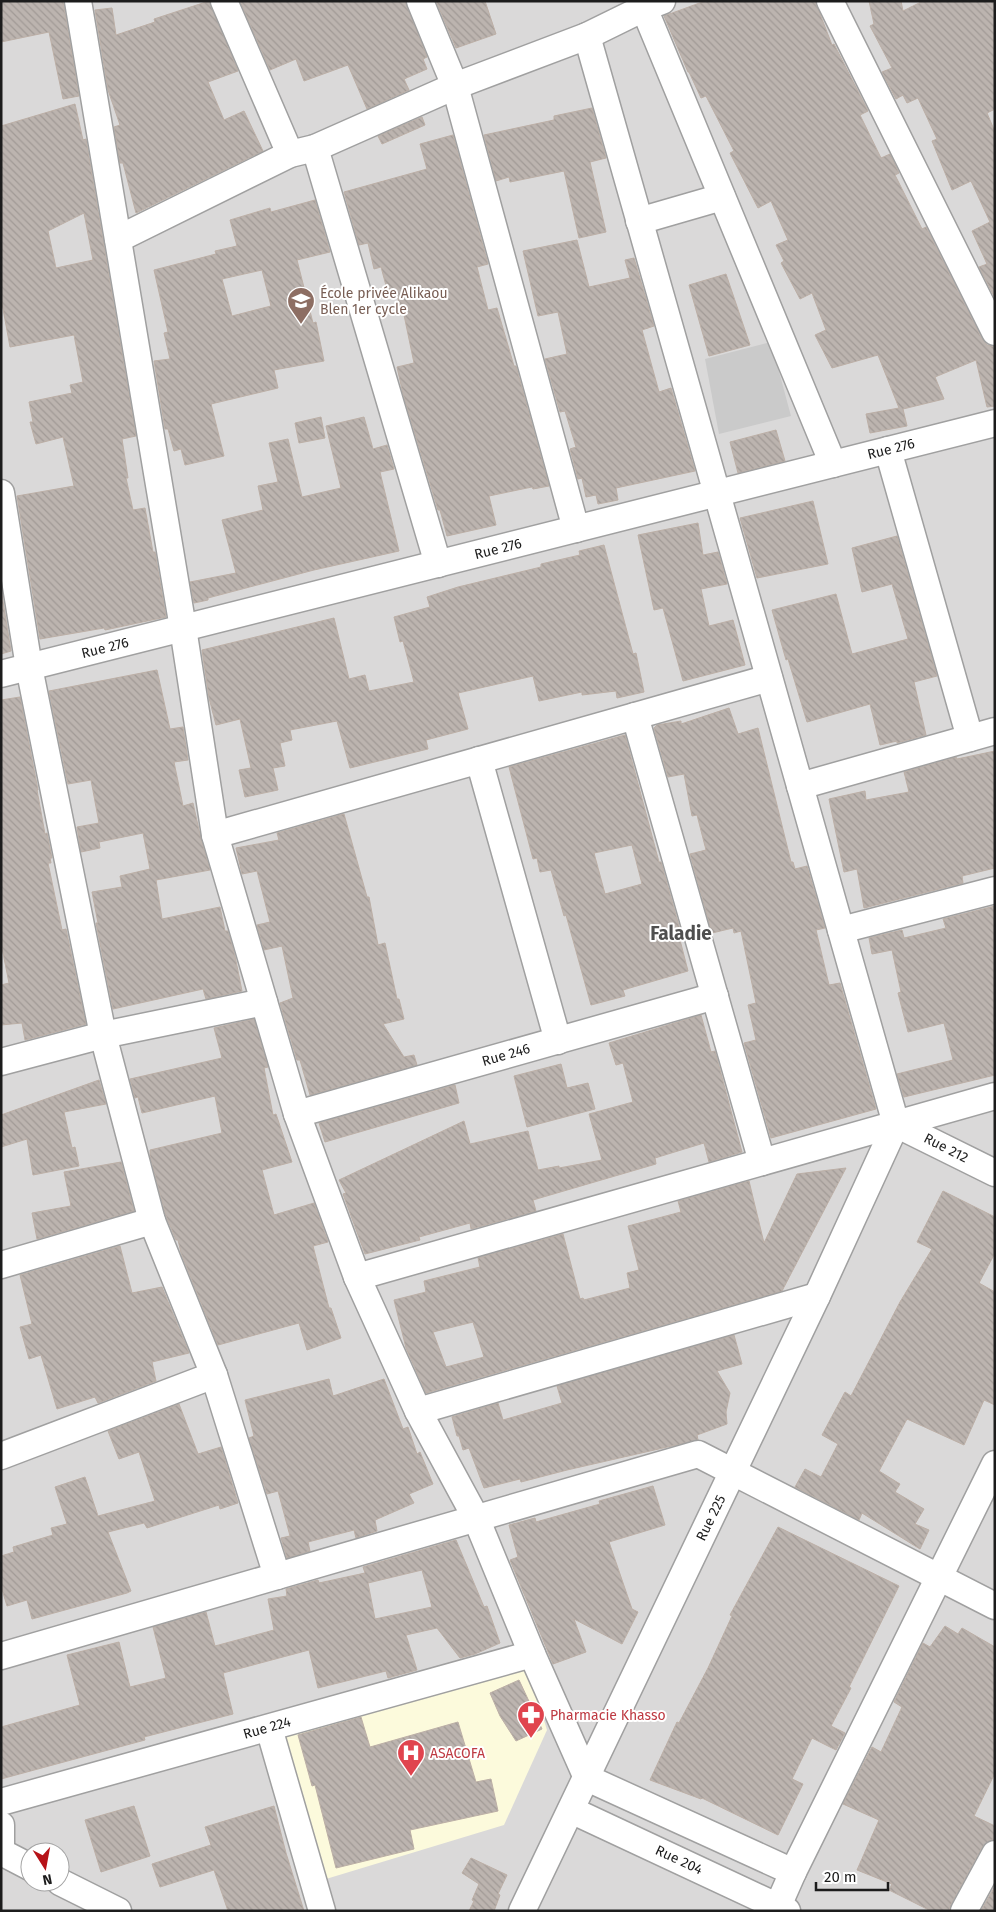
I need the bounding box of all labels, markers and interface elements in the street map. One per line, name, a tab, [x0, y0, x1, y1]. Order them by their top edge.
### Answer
place label: École privée Alikaou Blen 1er cycle	[320, 284, 448, 318]
school or university icon: École privée Alikaou Blen 1er cycle	[286, 286, 316, 325]
street label: Rue 276	[866, 435, 916, 463]
street label: Rue 276	[473, 535, 523, 563]
street label: Rue 276	[80, 634, 130, 662]
district label: Faladie	[650, 922, 712, 945]
street label: Rue 246	[480, 1040, 532, 1070]
street label: Rue 212	[921, 1130, 971, 1166]
street label: Rue 225	[693, 1492, 729, 1544]
pharmacy icon: Pharmacie Khasso	[516, 1700, 546, 1739]
place label: Pharmacie Khasso	[550, 1707, 666, 1724]
street label: Rue 224	[241, 1713, 293, 1743]
hospital icon: ASACOFA	[396, 1738, 426, 1777]
place label: ASACOFA	[430, 1745, 485, 1762]
north arrow	[20, 1842, 70, 1892]
street label: Rue 204	[653, 1842, 706, 1879]
scale bar	[816, 1860, 888, 1892]
text: 20 m	[824, 1868, 857, 1886]
text: N	[41, 1870, 54, 1889]

